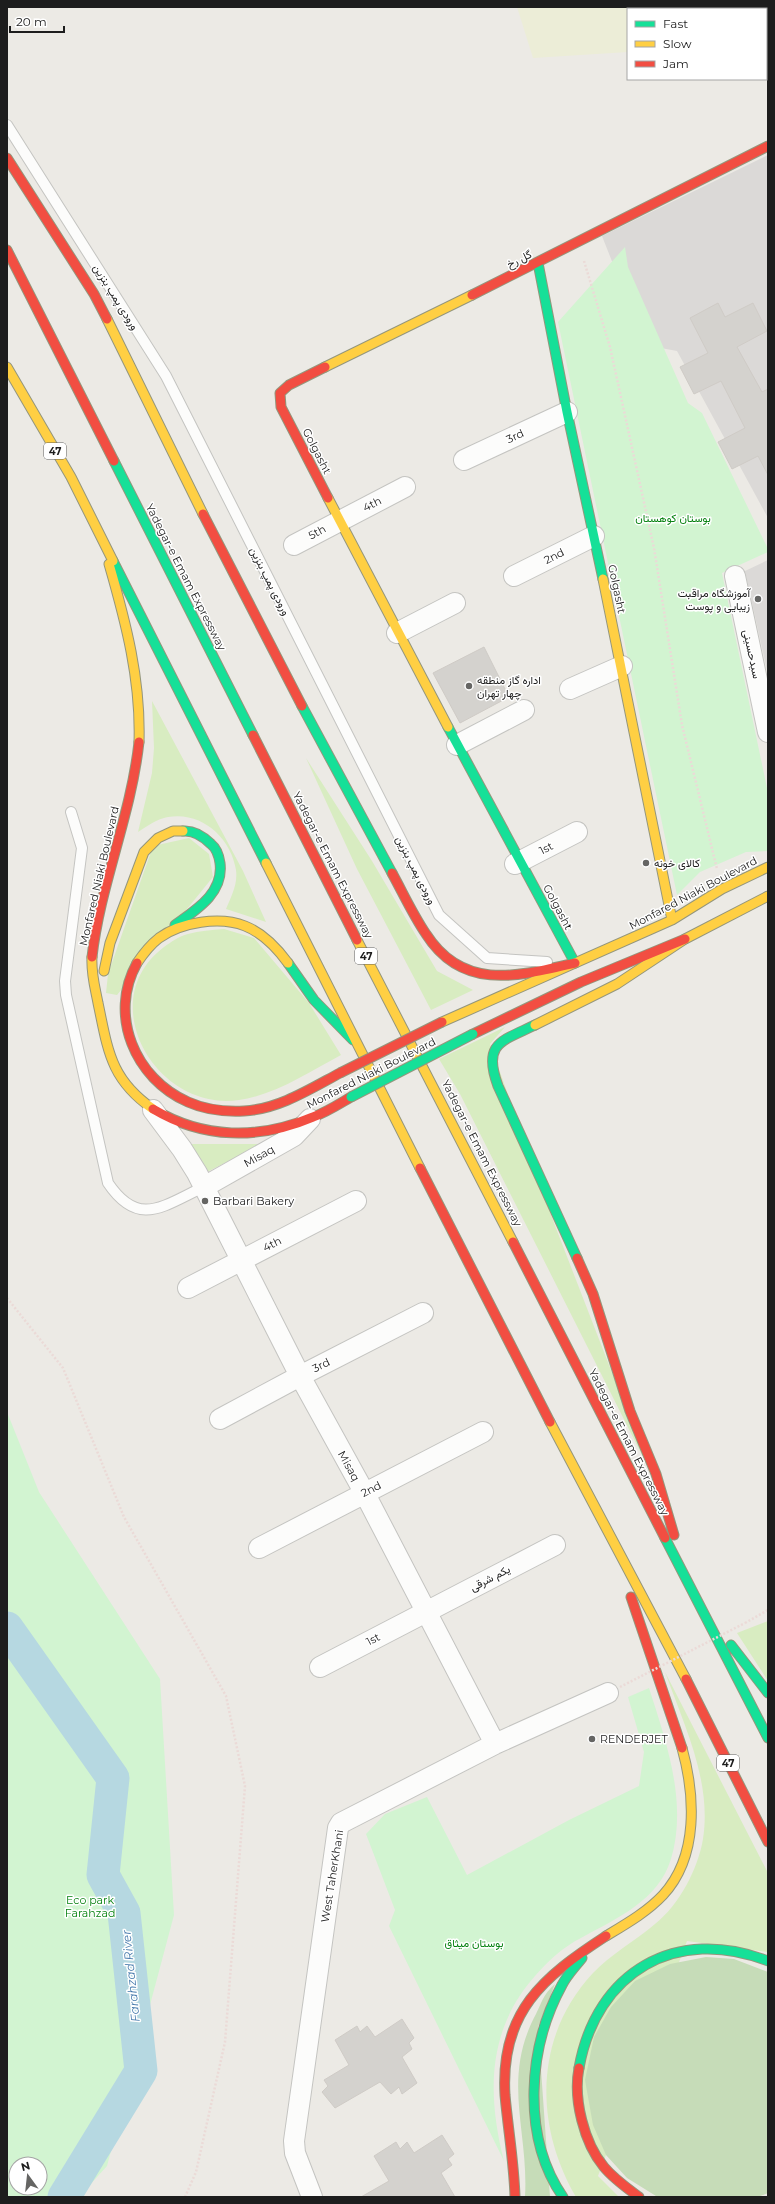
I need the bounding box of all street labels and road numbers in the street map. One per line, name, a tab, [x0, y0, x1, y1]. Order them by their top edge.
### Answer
street label: گل رخ	[504, 247, 534, 272]
street label: ورودی پمپ بنزین	[89, 261, 142, 333]
street label: Golgasht	[299, 426, 335, 477]
street label: 3rd	[504, 426, 526, 446]
road number: 47	[44, 443, 66, 459]
street label: 4th	[360, 493, 384, 515]
street label: Yadegar-e Emam Expressway	[143, 501, 229, 653]
street label: 5th	[306, 522, 328, 542]
street label: ورودی پمپ بنزین	[246, 544, 293, 618]
street label: 2nd	[541, 545, 567, 567]
street label: Golgasht	[605, 563, 629, 615]
street label: سیدحسینی	[740, 628, 764, 680]
street label: Yadegar-e Emam Expressway	[290, 789, 376, 941]
street label: Monfared Niaki Boulevard	[76, 805, 122, 947]
street label: ورودی پمپ بنزین	[392, 833, 439, 907]
street label: 1st	[537, 838, 556, 857]
street label: Monfared Niaki Boulevard	[627, 853, 759, 933]
street label: Golgasht	[540, 882, 576, 933]
road number: 47	[355, 948, 377, 964]
street label: Monfared Niaki Boulevard	[304, 1034, 438, 1112]
street label: Yadegar-e Emam Expressway	[439, 1077, 525, 1229]
street label: Misaq	[241, 1142, 277, 1170]
street label: 4th	[260, 1233, 284, 1255]
street label: 3rd	[310, 1355, 332, 1375]
street label: Yadegar-e Emam Expressway	[586, 1366, 672, 1518]
street label: Misaq	[335, 1448, 363, 1484]
street label: 2nd	[358, 1478, 384, 1500]
street label: یکم شرقی	[468, 1562, 513, 1595]
street label: 1st	[364, 1629, 383, 1648]
road number: 47	[717, 1755, 739, 1771]
street label: West TaherKhani	[318, 1828, 346, 1923]

